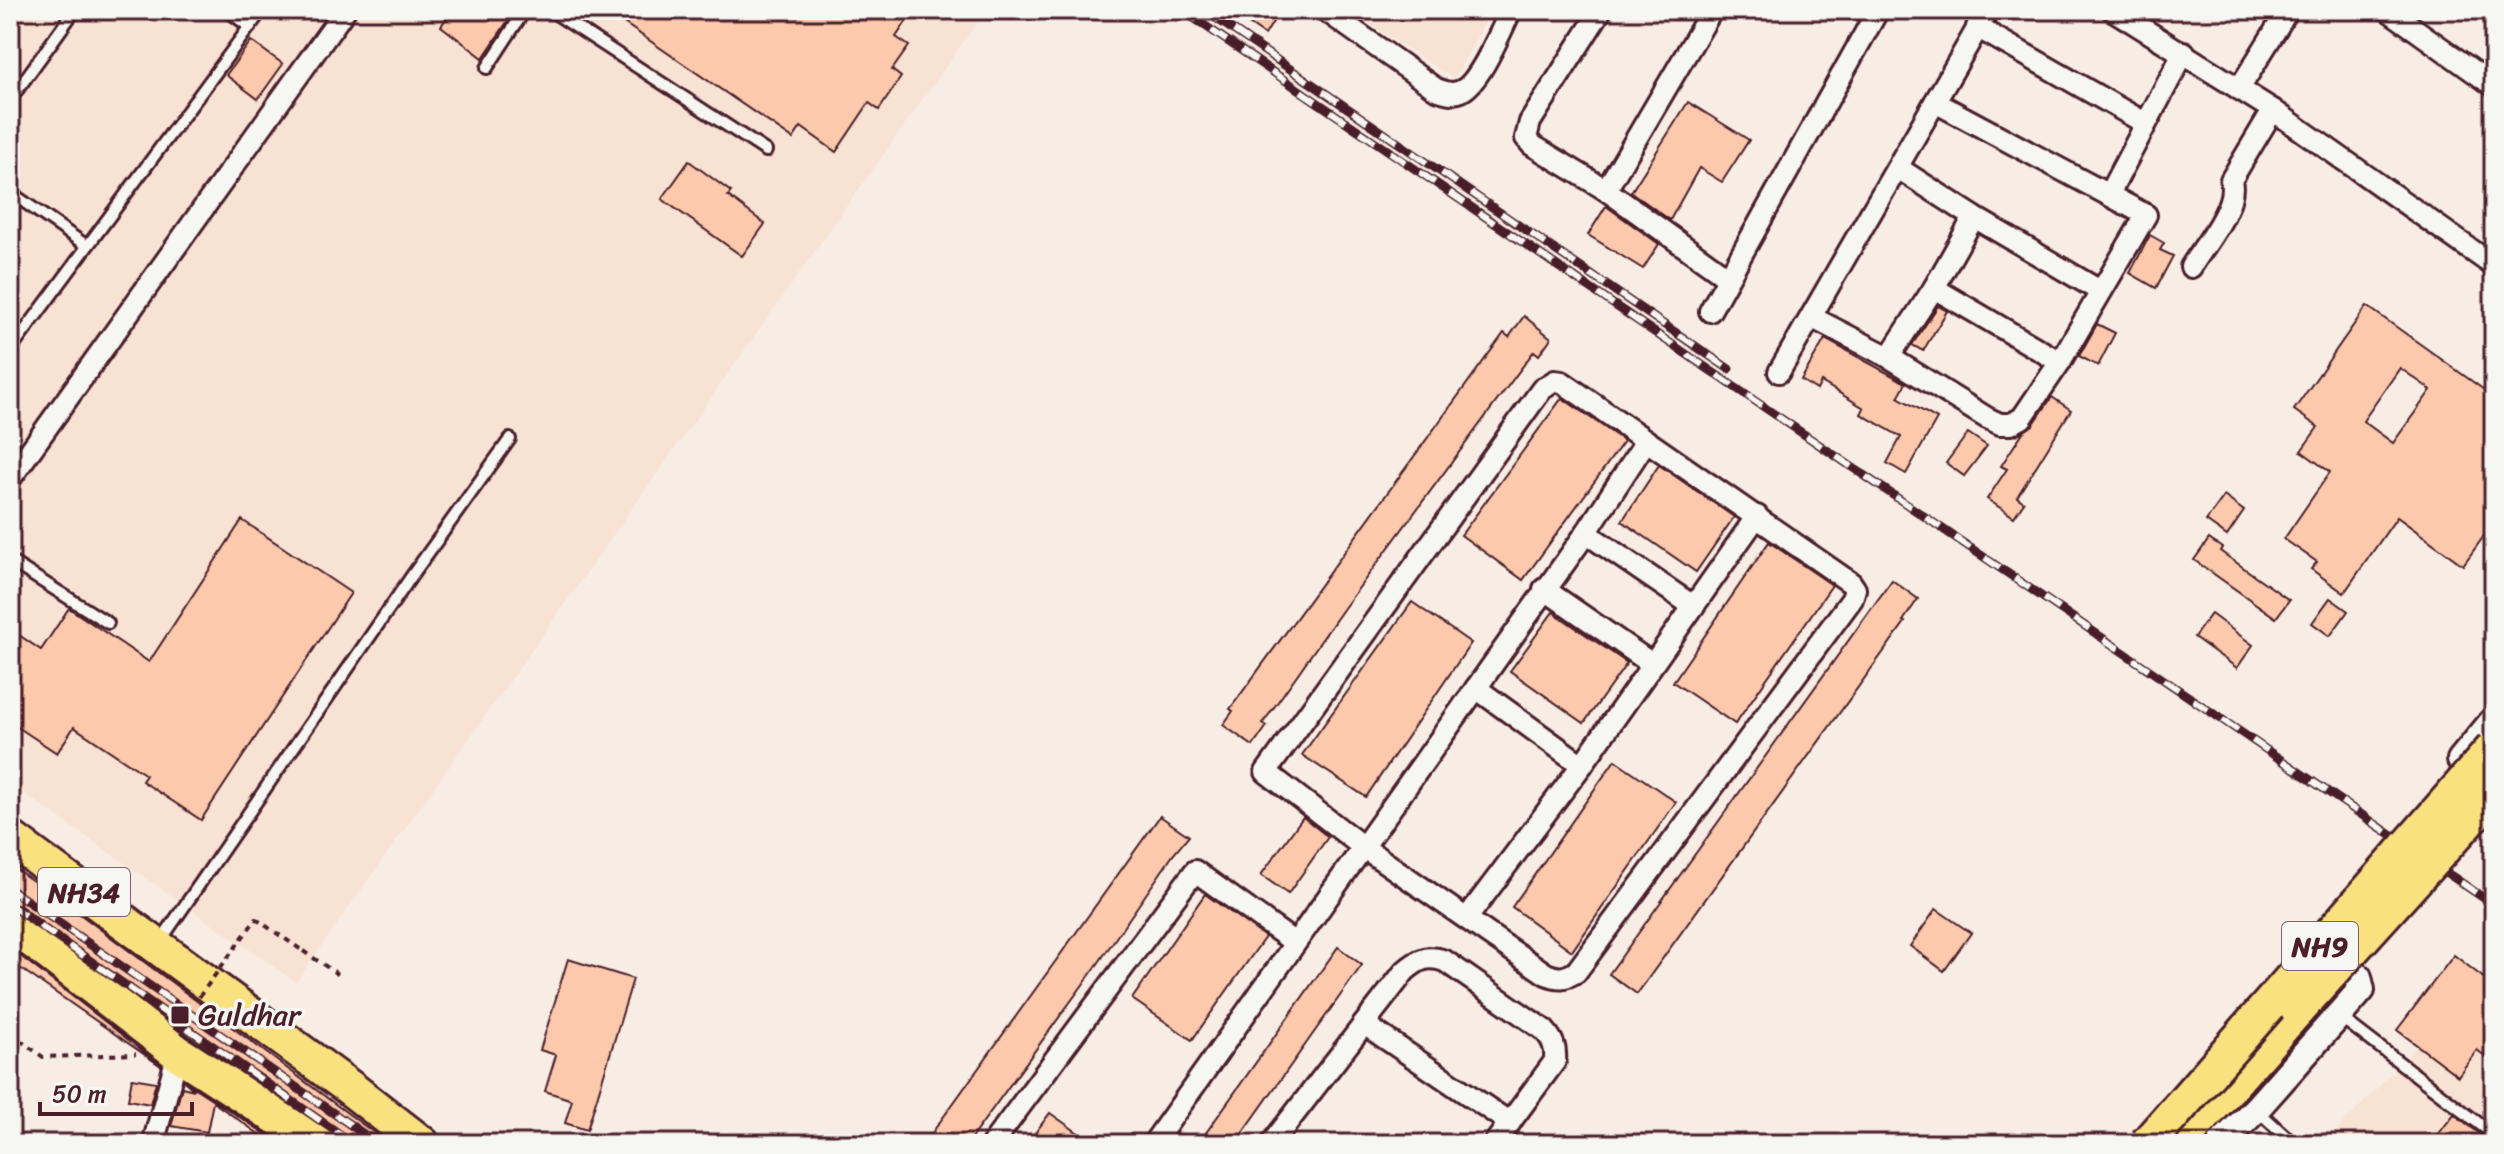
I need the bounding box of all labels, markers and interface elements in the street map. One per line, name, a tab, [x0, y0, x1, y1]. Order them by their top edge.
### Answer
road number: NH34	[38, 868, 130, 916]
road number: NH9	[2282, 922, 2358, 970]
place label: Guldhar	[198, 988, 302, 1042]
marker: Guldhar	[169, 1004, 191, 1026]
scale bar	[40, 1066, 192, 1116]
text: 50 m	[52, 1073, 107, 1115]

